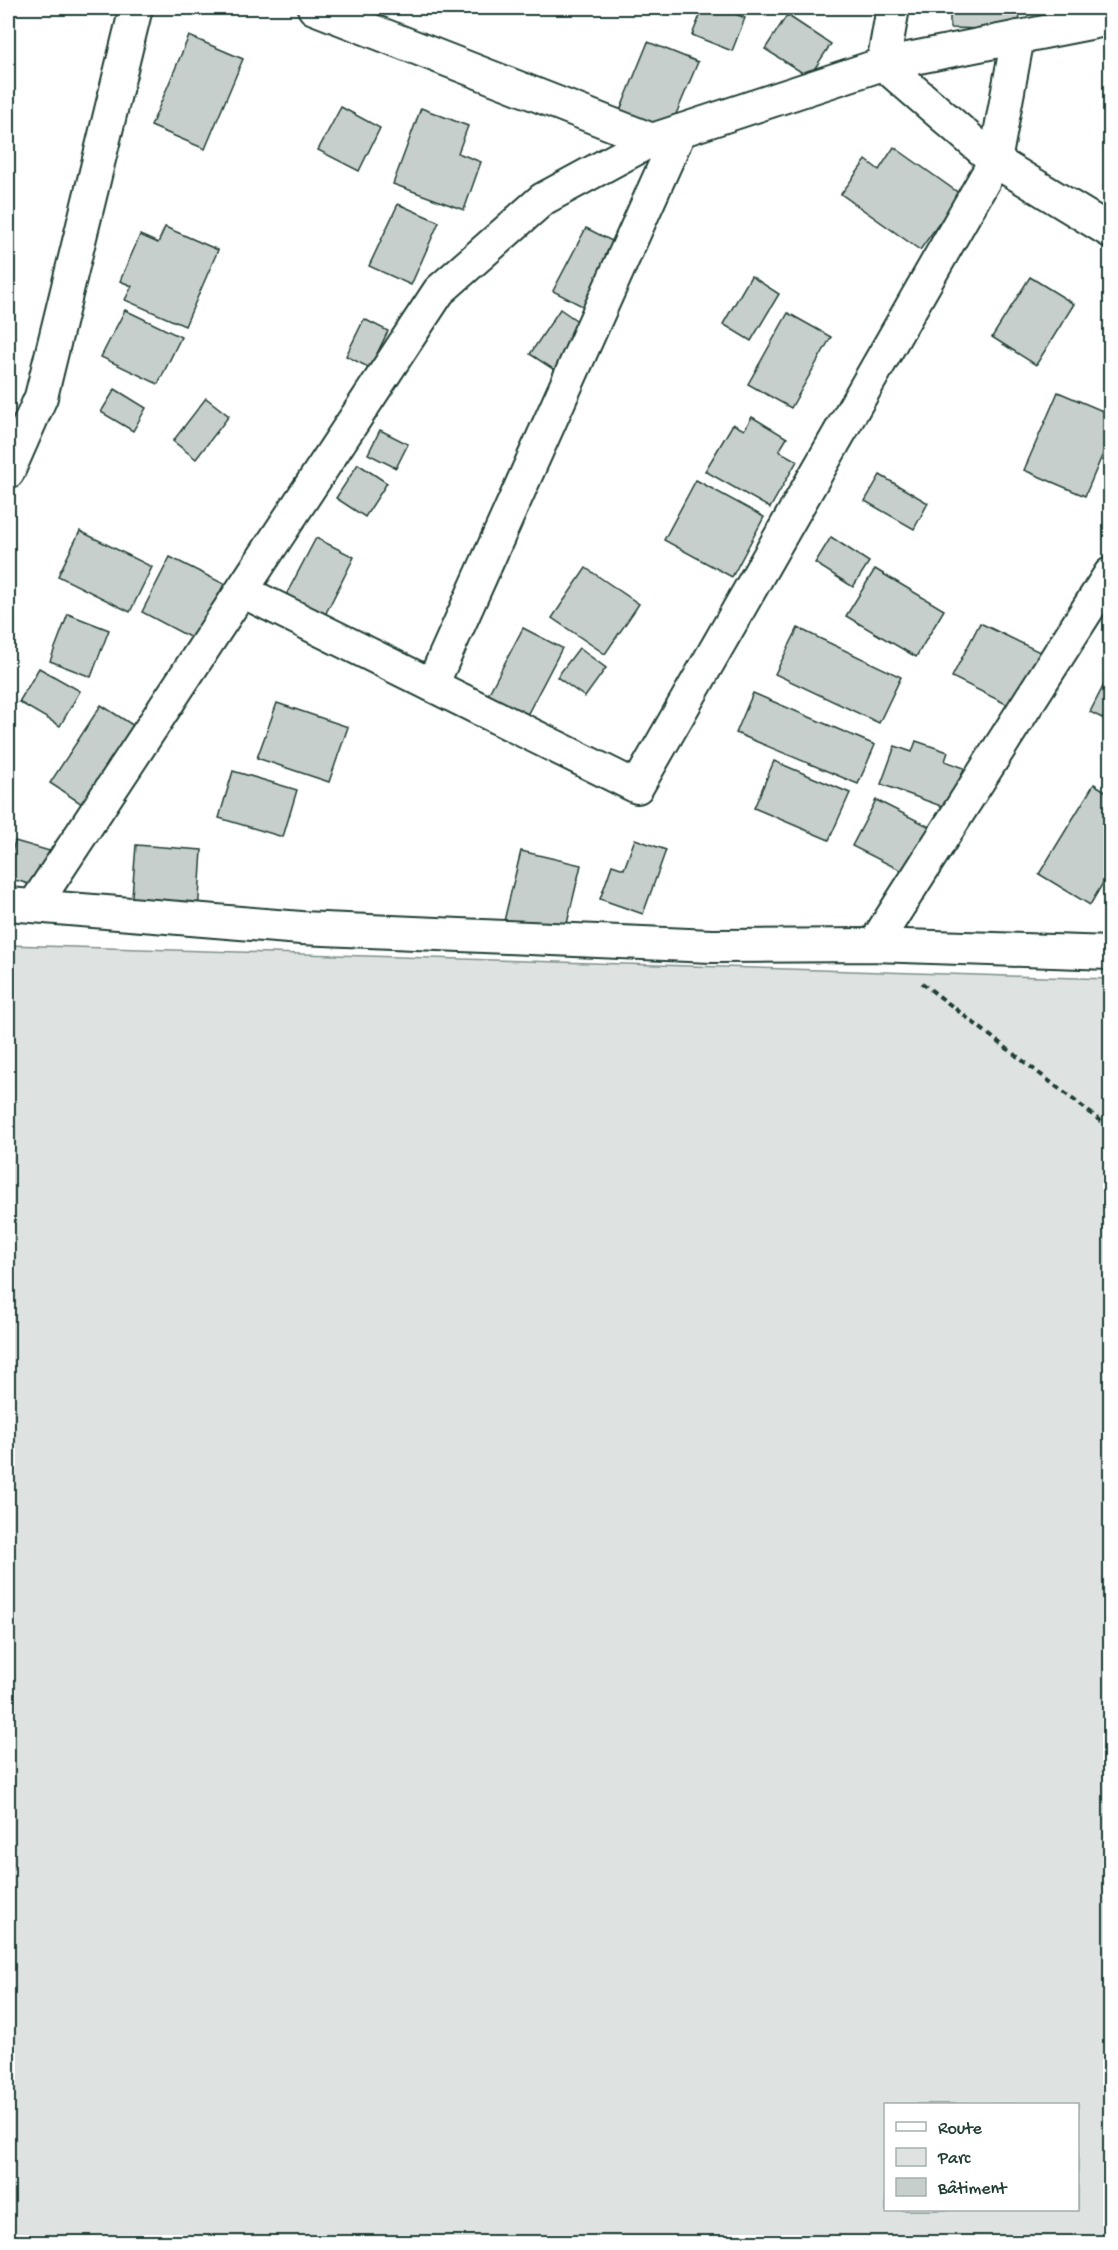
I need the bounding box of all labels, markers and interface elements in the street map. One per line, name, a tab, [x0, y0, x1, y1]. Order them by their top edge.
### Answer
legend	[884, 2103, 1079, 2211]
text: Route	[938, 2119, 983, 2140]
text: Parc	[937, 2149, 971, 2170]
text: Bâtiment	[937, 2179, 1008, 2200]

